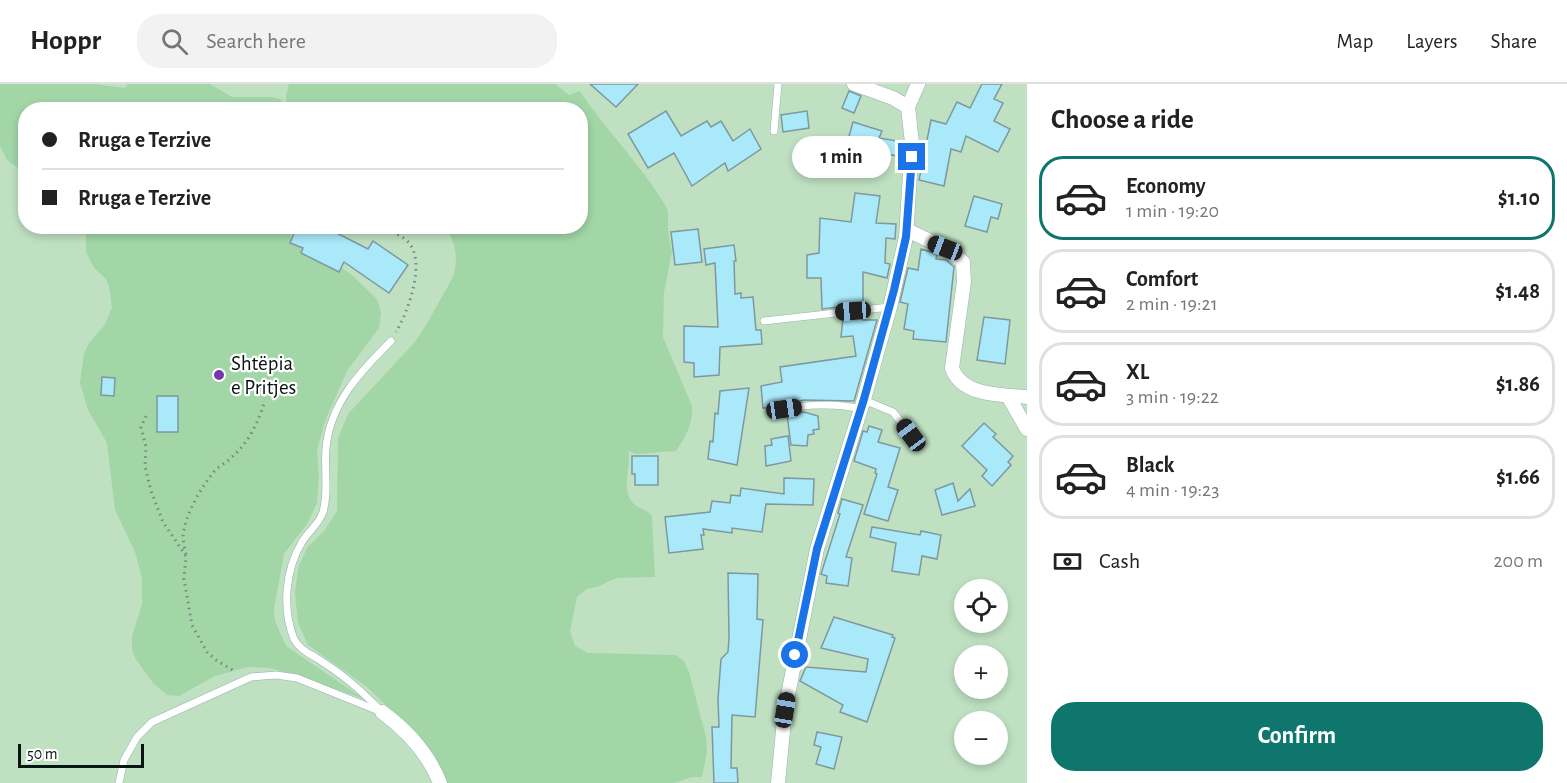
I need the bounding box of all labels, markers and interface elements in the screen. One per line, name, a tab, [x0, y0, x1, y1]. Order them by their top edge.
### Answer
search box	[137, 14, 557, 68]
icon: search	[158, 25, 191, 58]
text: Hoppr	[30, 27, 101, 55]
text: Search here	[206, 30, 306, 52]
text: Map	[1337, 31, 1373, 52]
text: Layers	[1406, 31, 1457, 52]
text: Share	[1490, 31, 1537, 52]
text: Choose a ride	[1051, 106, 1194, 133]
text: Rruga e Terzive	[78, 129, 211, 151]
callout: 1 min	[792, 136, 891, 178]
route end	[898, 143, 925, 170]
text: 1 min	[820, 147, 863, 167]
icon: car	[1054, 171, 1108, 225]
text: Economy	[1126, 175, 1206, 197]
text: Rruga e Terzive	[78, 187, 211, 209]
text: $1.10	[1498, 187, 1540, 209]
text: 1 min · 19:20	[1126, 201, 1219, 221]
car	[925, 233, 965, 263]
icon: car	[1054, 264, 1108, 318]
text: Comfort	[1126, 268, 1198, 290]
text: $1.48	[1495, 280, 1540, 302]
text: 2 min · 19:21	[1126, 294, 1218, 314]
car	[834, 301, 872, 321]
place label: Shtëpia e Pritjes	[231, 353, 296, 398]
icon: car	[1054, 357, 1108, 411]
text: XL	[1126, 361, 1149, 383]
marker: Shtëpia e Pritjes	[212, 368, 226, 382]
text: $1.86	[1496, 373, 1540, 395]
text: 3 min · 19:22	[1126, 387, 1219, 407]
car	[765, 398, 803, 420]
car	[893, 415, 929, 455]
icon: car	[1054, 450, 1108, 504]
text: Black	[1126, 454, 1174, 476]
text: $1.66	[1496, 466, 1540, 488]
text: 4 min · 19:23	[1126, 480, 1219, 500]
icon: cash	[1051, 545, 1084, 578]
text: Cash	[1099, 550, 1140, 572]
text: 200 m	[1493, 551, 1543, 571]
map controls	[954, 579, 1008, 765]
button: locate	[954, 579, 1008, 633]
route start	[781, 641, 808, 668]
button: +	[954, 645, 1008, 699]
car	[773, 691, 797, 729]
button: Confirm	[1051, 702, 1543, 771]
button: −	[954, 711, 1008, 765]
scale bar	[18, 741, 144, 768]
text: 50 m	[27, 746, 58, 762]

